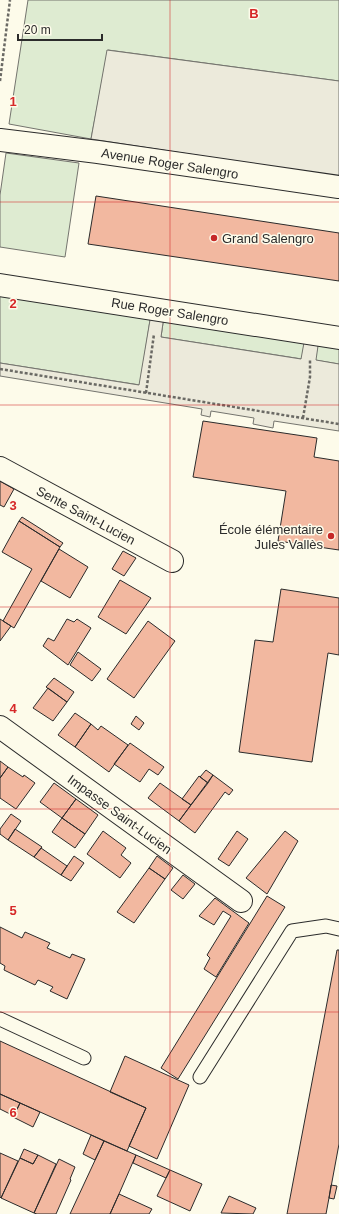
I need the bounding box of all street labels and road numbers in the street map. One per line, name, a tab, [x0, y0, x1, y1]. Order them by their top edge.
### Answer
street label: Avenue Roger Salengro	[100, 145, 240, 182]
street label: Rue Roger Salengro	[110, 295, 230, 328]
street label: Sente Saint-Lucien	[34, 483, 138, 548]
street label: Impasse Saint-Lucien	[65, 772, 175, 857]

